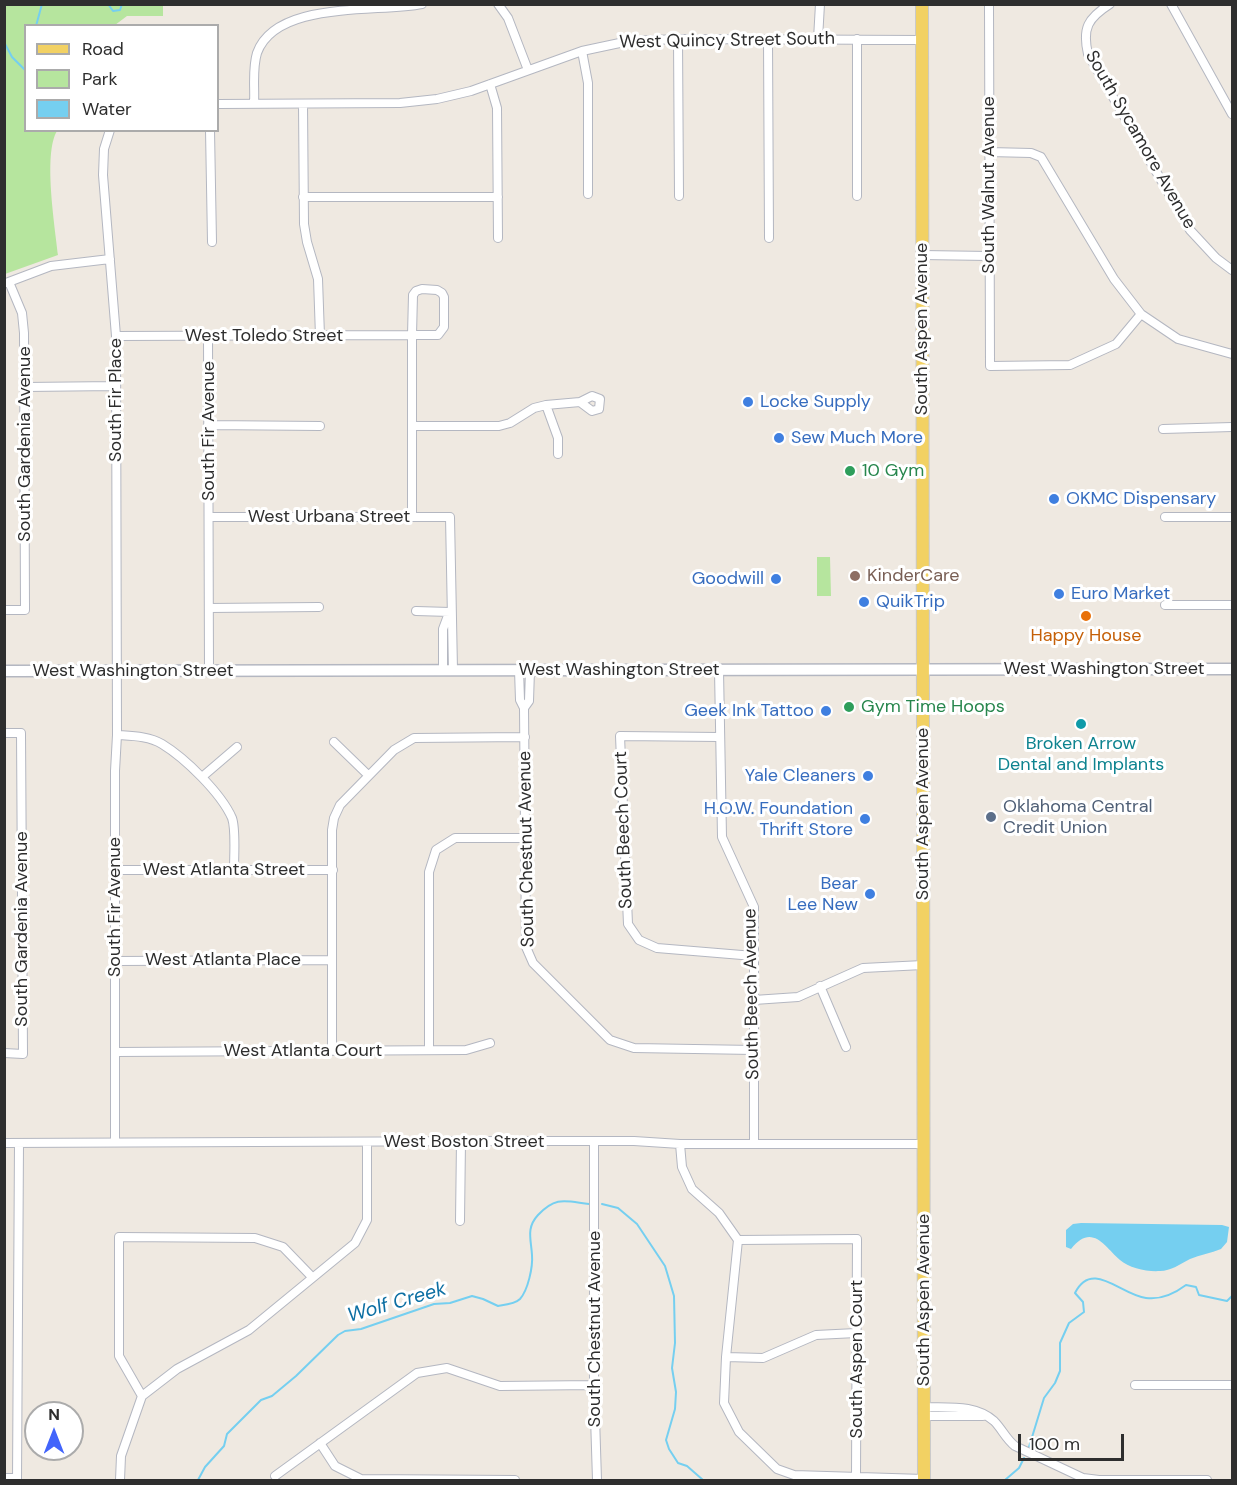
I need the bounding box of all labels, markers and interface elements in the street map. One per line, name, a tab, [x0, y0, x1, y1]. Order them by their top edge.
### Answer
legend	[24, 24, 219, 132]
street label: West Quincy Street South	[619, 28, 835, 54]
text: Road	[82, 37, 124, 61]
street label: South Sycamore Avenue	[1080, 47, 1200, 233]
text: Park	[82, 67, 118, 91]
street label: South Walnut Avenue	[978, 96, 1000, 274]
text: Water	[82, 97, 132, 121]
street label: South Aspen Avenue	[911, 243, 933, 415]
street label: West Toledo Street	[185, 325, 343, 347]
street label: South Fir Place	[105, 338, 127, 462]
street label: South Gardenia Avenue	[14, 346, 36, 542]
street label: South Fir Avenue	[198, 361, 220, 501]
place label: Locke Supply	[760, 391, 871, 413]
marker: Locke Supply	[741, 395, 755, 409]
place label: Sew Much More	[791, 427, 923, 449]
marker: Sew Much More	[772, 431, 786, 445]
place label: 10 Gym	[862, 460, 924, 482]
marker: 10 Gym	[843, 464, 857, 478]
place label: OKMC Dispensary	[1066, 488, 1216, 510]
marker: OKMC Dispensary	[1047, 492, 1061, 506]
street label: West Urbana Street	[248, 506, 410, 528]
place label: KinderCare	[867, 565, 960, 587]
place label: Goodwill	[692, 568, 764, 590]
marker: KinderCare	[848, 569, 862, 583]
marker: Goodwill	[769, 572, 783, 586]
place label: Euro Market	[1071, 583, 1170, 605]
marker: Euro Market	[1052, 587, 1066, 601]
place label: QuikTrip	[876, 591, 945, 613]
marker: QuikTrip	[857, 595, 871, 609]
marker: Happy House	[1079, 609, 1093, 623]
place label: Happy House	[1030, 625, 1142, 647]
street label: West Washington Street	[1003, 658, 1205, 680]
street label: West Washington Street	[518, 659, 720, 681]
street label: West Washington Street	[32, 660, 234, 682]
place label: Gym Time Hoops	[861, 696, 1005, 718]
place label: Geek Ink Tattoo	[684, 700, 814, 722]
marker: Gym Time Hoops	[842, 700, 856, 714]
marker: Geek Ink Tattoo	[819, 704, 833, 718]
marker: Broken Arrow Dental and Implants	[1074, 717, 1088, 731]
street label: South Aspen Avenue	[912, 728, 934, 900]
place label: Broken Arrow Dental and Implants	[998, 733, 1164, 776]
street label: South Chestnut Avenue	[514, 751, 540, 947]
street label: South Beech Court	[610, 751, 638, 909]
place label: Yale Cleaners	[745, 765, 856, 787]
marker: Yale Cleaners	[861, 769, 875, 783]
place label: Oklahoma Central Credit Union	[1003, 796, 1152, 838]
place label: H.O.W. Foundation Thrift Store	[704, 798, 853, 840]
marker: Oklahoma Central Credit Union	[984, 810, 998, 824]
marker: H.O.W. Foundation Thrift Store	[858, 812, 872, 826]
street label: South Gardenia Avenue	[11, 831, 33, 1027]
street label: South Fir Avenue	[104, 837, 126, 977]
street label: West Atlanta Street	[143, 859, 305, 881]
place label: Bear Lee New	[788, 873, 858, 916]
marker: Bear Lee New	[863, 887, 877, 901]
street label: South Beech Avenue	[740, 908, 764, 1080]
street label: West Atlanta Place	[145, 949, 301, 971]
street label: West Atlanta Court	[224, 1040, 382, 1062]
street label: West Boston Street	[384, 1131, 544, 1153]
street label: South Aspen Avenue	[913, 1214, 935, 1386]
street label: South Chestnut Avenue	[584, 1231, 606, 1427]
water label: Wolf Creek	[345, 1277, 449, 1329]
street label: South Aspen Court	[846, 1280, 868, 1438]
north arrow	[24, 1401, 84, 1461]
text: N	[48, 1404, 60, 1425]
scale bar	[1021, 1422, 1128, 1460]
text: 100 m	[1029, 1432, 1080, 1456]

